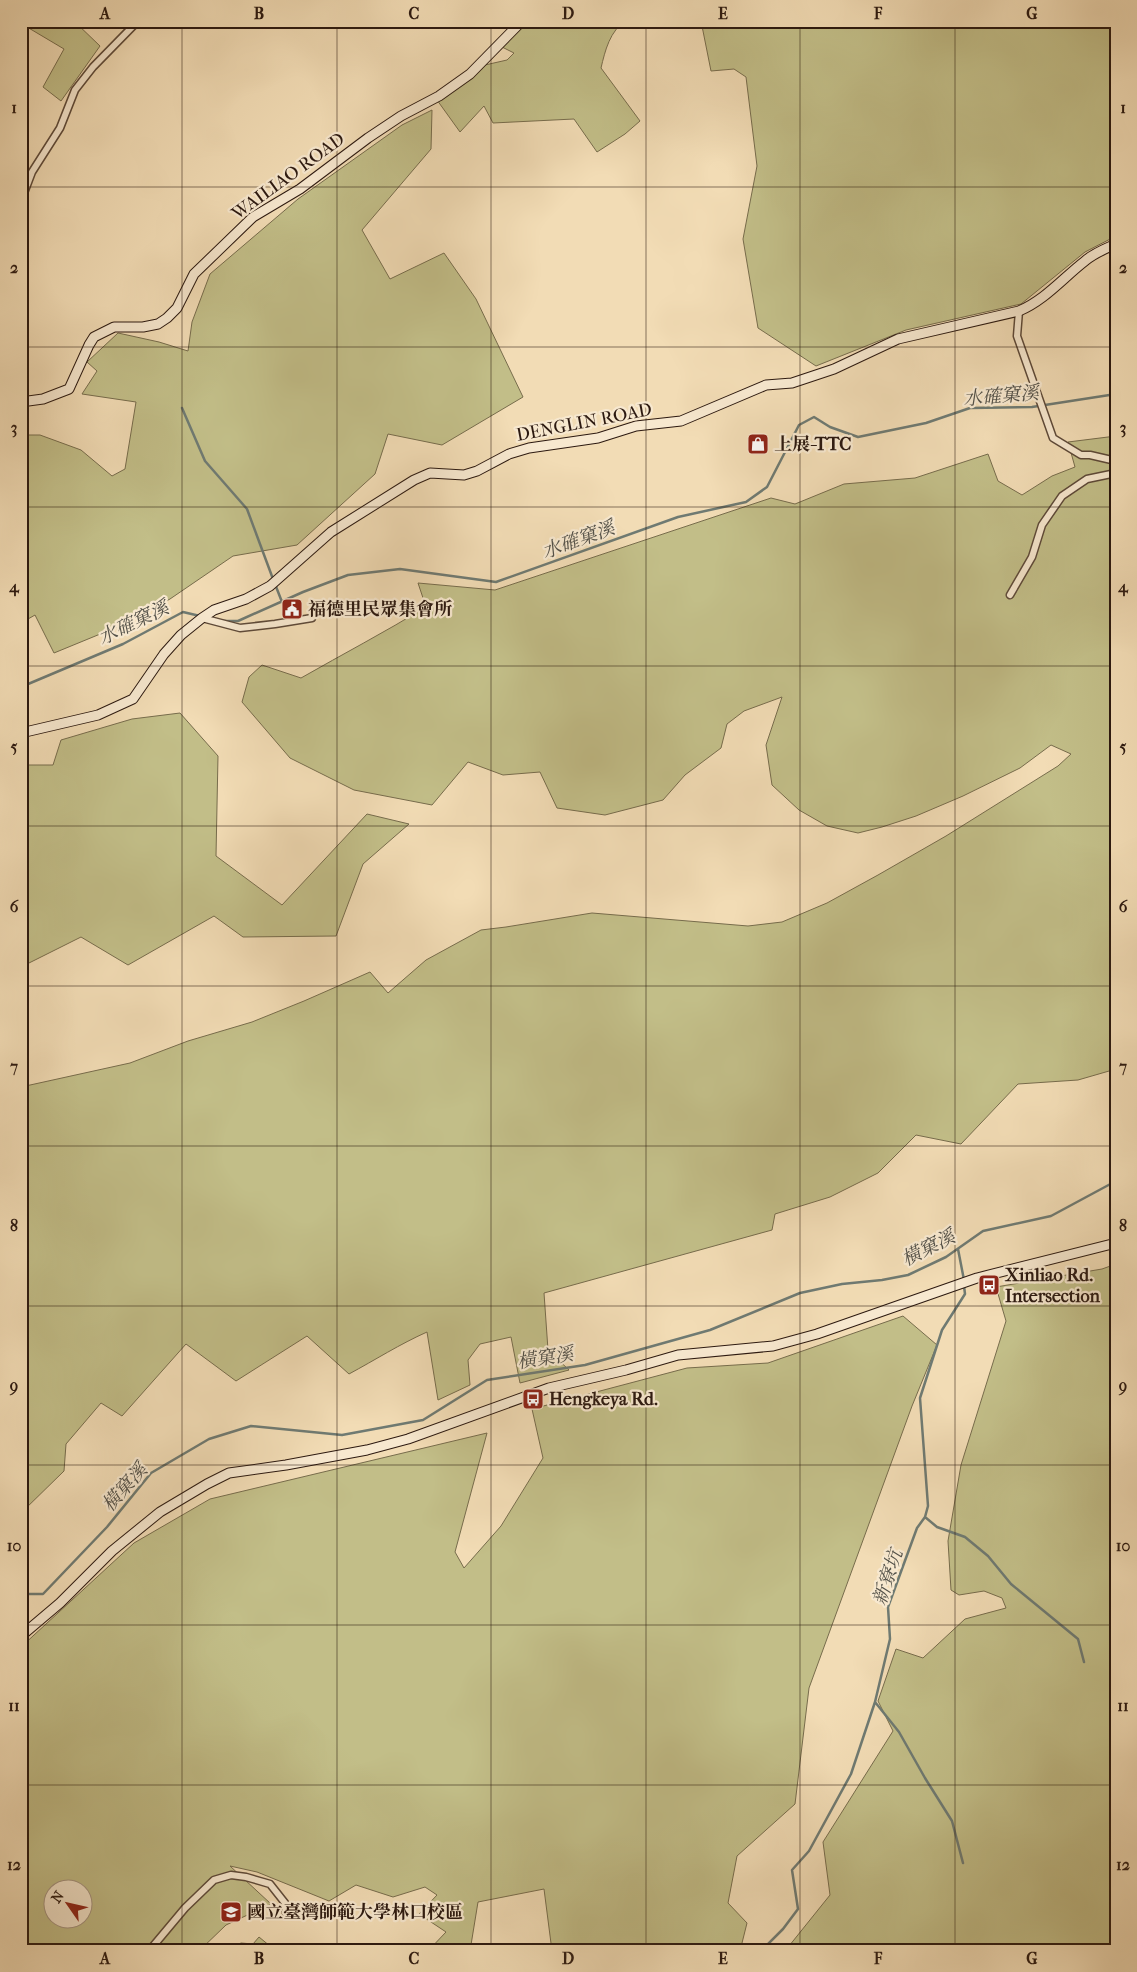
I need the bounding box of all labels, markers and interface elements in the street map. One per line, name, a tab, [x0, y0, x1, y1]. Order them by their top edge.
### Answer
text: A	[99, 4, 111, 23]
text: B	[254, 4, 264, 23]
text: C	[409, 4, 420, 23]
text: D	[562, 4, 574, 23]
text: E	[718, 4, 728, 23]
text: F	[873, 4, 883, 23]
text: G	[1026, 4, 1038, 23]
text: 1	[11, 98, 17, 117]
text: 1	[1120, 98, 1126, 117]
street label: WAILIAO ROAD	[227, 128, 349, 225]
text: 2	[10, 258, 18, 277]
text: 2	[1119, 258, 1127, 277]
water label: 水確窠溪	[962, 382, 1042, 410]
street label: DENGLIN ROAD	[514, 399, 654, 446]
text: 3	[11, 418, 17, 438]
text: 3	[1120, 418, 1126, 438]
shop icon: 上展-TTC	[746, 432, 770, 456]
place label: 上展-TTC	[774, 434, 851, 455]
water label: 水確窠溪	[539, 516, 620, 563]
text: 4	[8, 577, 20, 597]
text: 4	[1117, 577, 1129, 597]
water label: 水確窠溪	[94, 595, 174, 649]
public building icon: 福德里民眾集會所	[280, 597, 304, 621]
place label: 福德里民眾集會所	[308, 599, 453, 620]
text: 5	[11, 737, 18, 756]
text: 5	[1120, 737, 1127, 756]
text: 6	[10, 897, 19, 916]
text: 6	[1119, 897, 1128, 916]
text: 7	[9, 1057, 18, 1076]
text: 7	[1118, 1057, 1127, 1076]
text: 8	[10, 1216, 18, 1235]
text: 8	[1119, 1216, 1127, 1235]
water label: 橫窠溪	[898, 1224, 961, 1271]
place label: Xinliao Rd. Intersection	[1004, 1265, 1100, 1307]
bus stop icon: Xinliao Rd. Intersection	[977, 1273, 1001, 1297]
water label: 橫窠溪	[515, 1342, 577, 1373]
text: 9	[9, 1376, 18, 1396]
text: 9	[1118, 1376, 1127, 1396]
bus stop icon: Hengkeya Rd.	[521, 1387, 545, 1411]
place label: Hengkeya Rd.	[549, 1389, 658, 1410]
water label: 橫窠溪	[97, 1458, 153, 1516]
text: 10	[7, 1536, 21, 1555]
text: 10	[1116, 1536, 1130, 1555]
water label: 新寮坑	[869, 1544, 908, 1608]
text: 11	[8, 1696, 20, 1715]
text: 11	[1117, 1696, 1129, 1715]
text: 12	[7, 1855, 21, 1874]
text: 12	[1116, 1855, 1130, 1874]
north arrow	[42, 1880, 92, 1930]
text: N	[48, 1888, 68, 1906]
school or university icon: 國立臺灣師範大學林口校區	[219, 1900, 243, 1924]
place label: 國立臺灣師範大學林口校區	[247, 1902, 463, 1923]
text: A	[99, 1949, 111, 1968]
text: B	[254, 1949, 264, 1968]
text: C	[409, 1949, 420, 1968]
text: D	[562, 1949, 574, 1968]
text: E	[718, 1949, 728, 1968]
text: F	[873, 1949, 883, 1968]
text: G	[1026, 1949, 1038, 1968]

